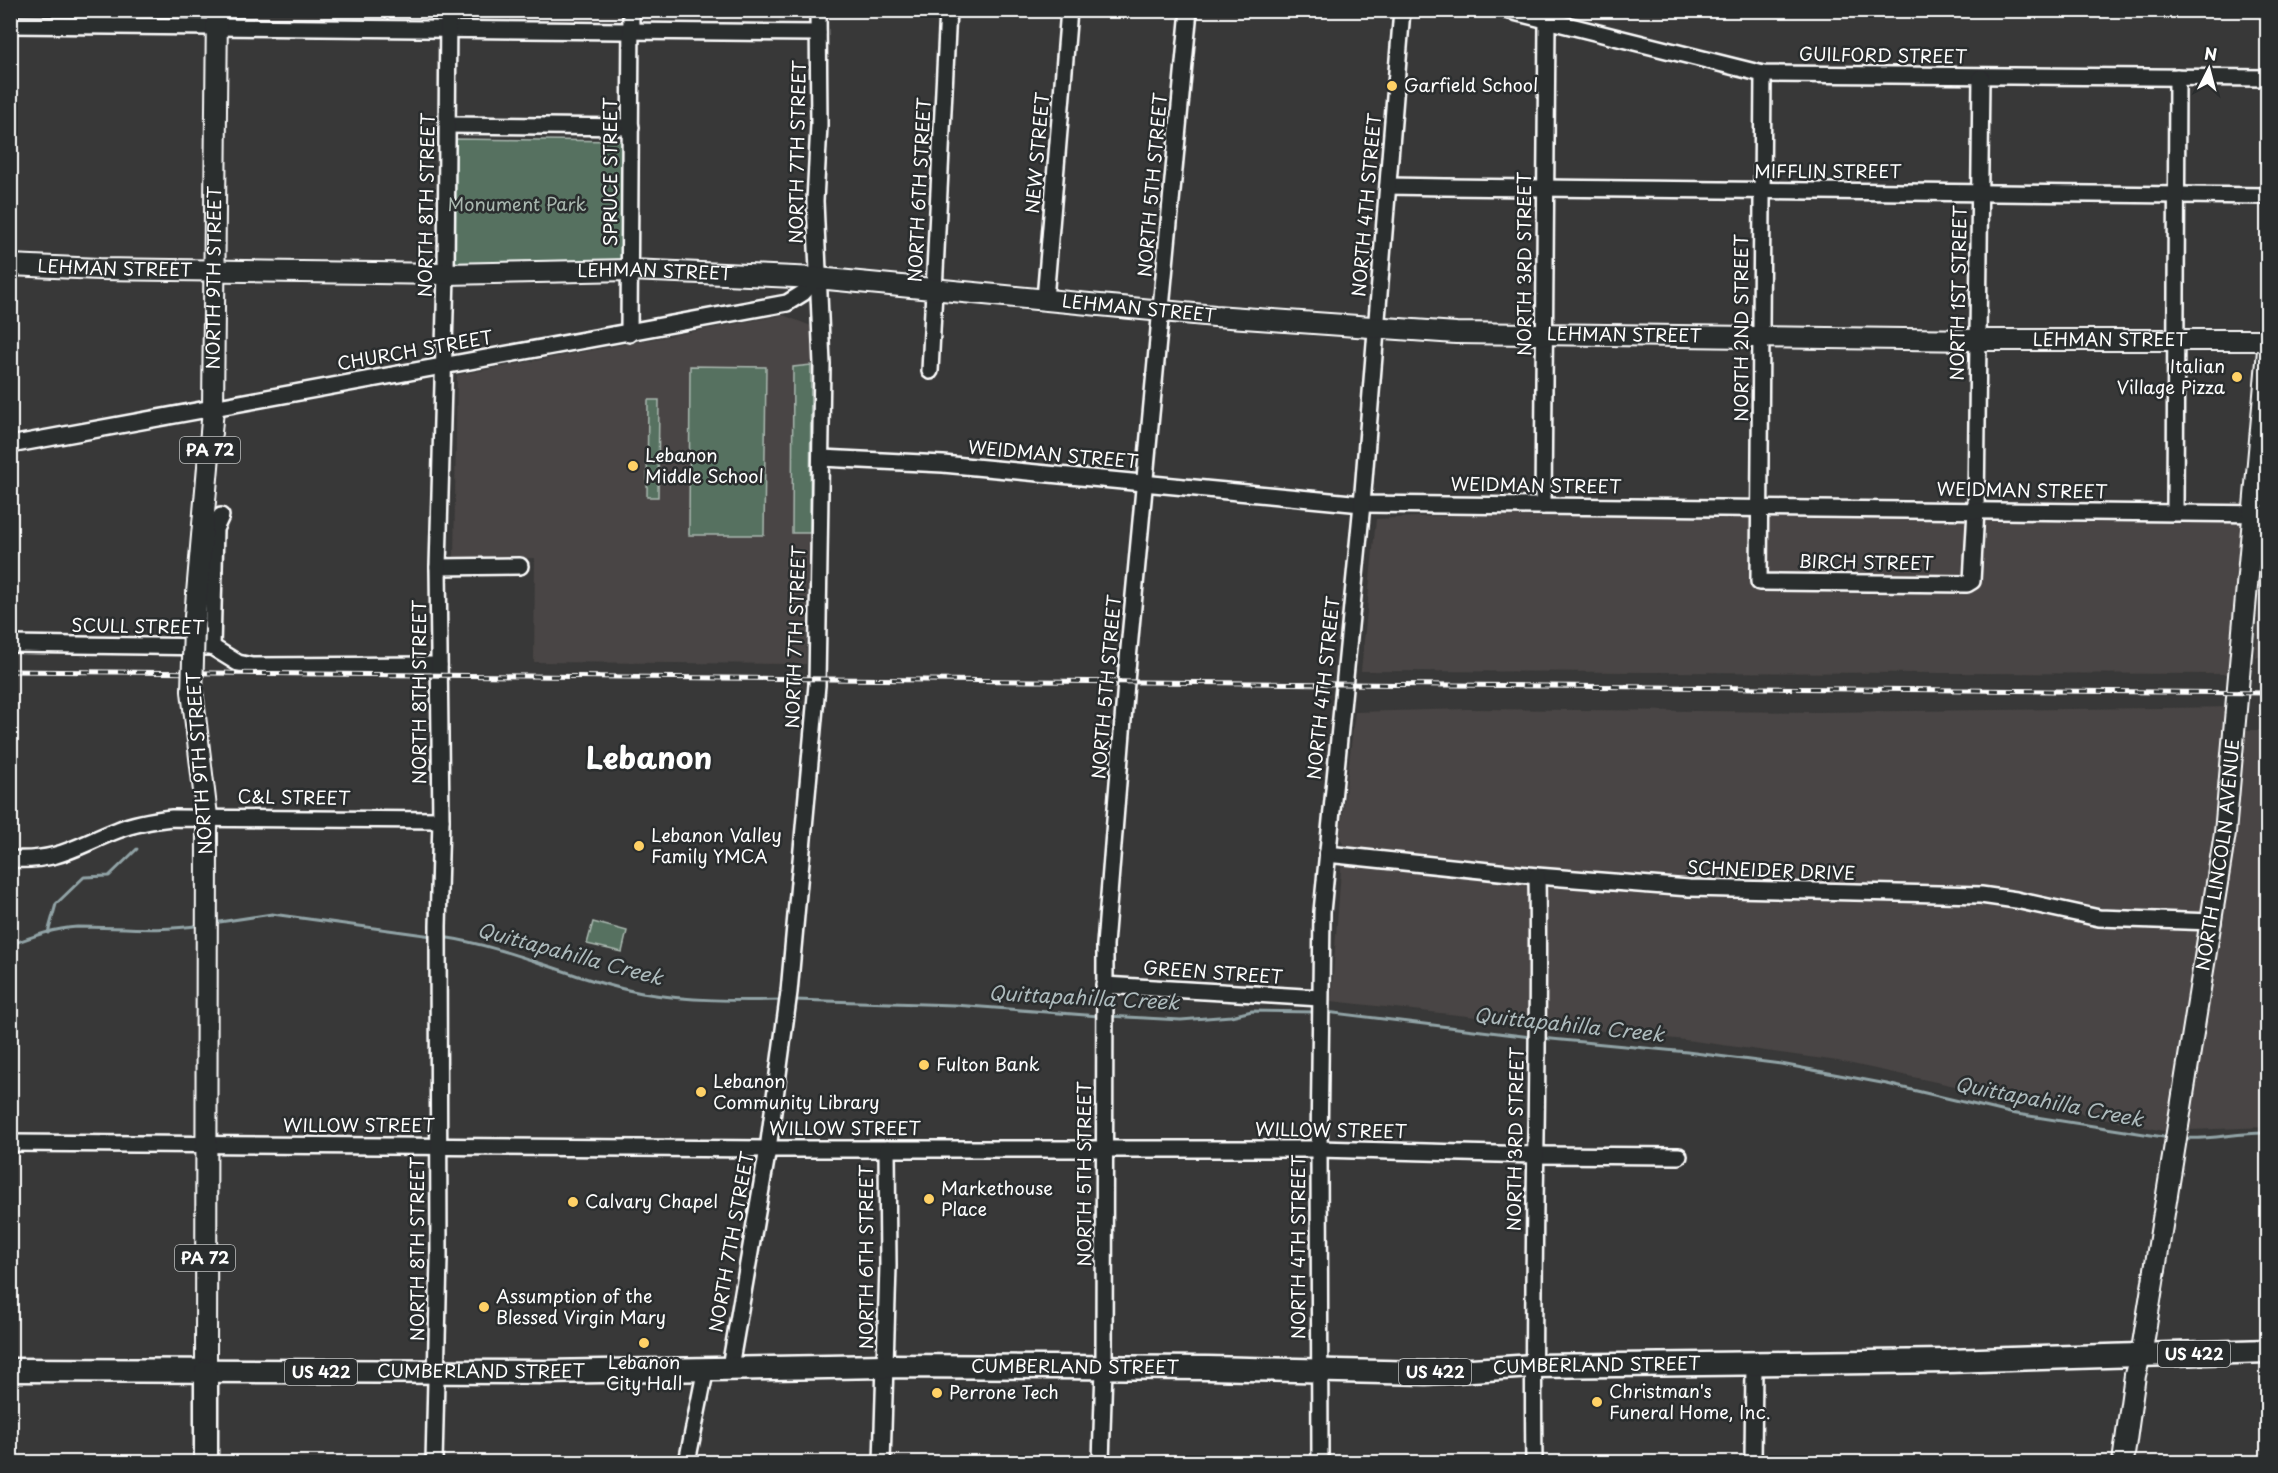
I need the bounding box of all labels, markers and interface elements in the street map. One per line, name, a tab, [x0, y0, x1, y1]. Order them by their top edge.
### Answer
north arrow	[2179, 39, 2239, 99]
street label: GUILFORD STREET	[1799, 40, 1968, 69]
text: N	[2203, 40, 2218, 66]
street label: NORTH 7TH STREET	[781, 59, 812, 244]
place label: Garfield School	[1404, 71, 1538, 98]
marker: Garfield School	[1385, 79, 1399, 93]
street label: NEW STREET	[1018, 90, 1055, 215]
street label: NORTH 5TH STREET	[1130, 91, 1173, 278]
street label: NORTH 6TH STREET	[900, 96, 937, 283]
street label: SPRUCE STREET	[596, 97, 623, 247]
street label: NORTH 4TH STREET	[1344, 111, 1387, 298]
street label: NORTH 8TH STREET	[410, 112, 441, 297]
street label: MIFFLIN STREET	[1754, 157, 1903, 184]
street label: NORTH 3RD STREET	[1510, 171, 1537, 356]
street label: NORTH 9TH STREET	[198, 185, 227, 370]
park label: Monument Park	[447, 190, 587, 217]
street label: NORTH 1ST STREET	[1942, 204, 1973, 381]
street label: NORTH 2ND STREET	[1727, 234, 1754, 422]
street label: LEHMAN STREET	[37, 251, 193, 282]
street label: LEHMAN STREET	[577, 255, 734, 286]
street label: LEHMAN STREET	[1061, 286, 1219, 328]
street label: LEHMAN STREET	[1547, 319, 1703, 348]
street label: CHURCH STREET	[335, 322, 495, 376]
street label: LEHMAN STREET	[2033, 325, 2188, 352]
place label: Italian Village Pizza	[2117, 352, 2226, 400]
marker: Italian Village Pizza	[2230, 370, 2244, 384]
street label: WEIDMAN STREET	[967, 433, 1140, 474]
road number: PA 72	[180, 437, 240, 463]
place label: Lebanon Middle School	[645, 441, 764, 489]
marker: Lebanon Middle School	[626, 459, 640, 473]
street label: WEIDMAN STREET	[1450, 470, 1622, 500]
street label: WEIDMAN STREET	[1936, 475, 2108, 505]
street label: NORTH 7TH STREET	[778, 544, 811, 729]
street label: BIRCH STREET	[1798, 547, 1935, 576]
street label: NORTH 5TH STREET	[1084, 593, 1127, 780]
street label: NORTH 4TH STREET	[1299, 594, 1346, 781]
street label: NORTH 8TH STREET	[405, 599, 432, 784]
street label: SCULL STREET	[71, 611, 205, 640]
street label: NORTH 9TH STREET	[179, 670, 218, 855]
district label: Lebanon	[586, 734, 712, 779]
street label: NORTH LINCOLN AVENUE	[2188, 738, 2245, 972]
street label: C&L STREET	[237, 782, 351, 811]
place label: Lebanon Valley Family YMCA	[651, 821, 782, 869]
marker: Lebanon Valley Family YMCA	[632, 839, 646, 853]
street label: SCHNEIDER DRIVE	[1686, 853, 1856, 886]
water label: Quittapahilla Creek	[474, 914, 667, 992]
street label: GREEN STREET	[1142, 953, 1285, 990]
water label: Quittapahilla Creek	[988, 977, 1181, 1017]
water label: Quittapahilla Creek	[1473, 999, 1666, 1049]
street label: NORTH 3RD STREET	[1499, 1046, 1530, 1231]
place label: Fulton Bank	[936, 1050, 1040, 1077]
marker: Fulton Bank	[917, 1058, 931, 1072]
place label: Lebanon Community Library	[713, 1067, 880, 1115]
water label: Quittapahilla Creek	[1953, 1068, 2147, 1134]
street label: NORTH 5TH STREET	[1070, 1081, 1097, 1266]
marker: Lebanon Community Library	[694, 1085, 708, 1099]
street label: WILLOW STREET	[283, 1111, 436, 1138]
street label: WILLOW STREET	[769, 1114, 922, 1141]
street label: WILLOW STREET	[1255, 1115, 1408, 1144]
street label: NORTH 7TH STREET	[701, 1148, 760, 1334]
street label: NORTH 4TH STREET	[1284, 1154, 1311, 1339]
street label: NORTH 8TH STREET	[403, 1156, 430, 1341]
street label: NORTH 6TH STREET	[852, 1164, 879, 1349]
place label: Markethouse Place	[941, 1174, 1053, 1222]
place label: Calvary Chapel	[585, 1187, 718, 1214]
marker: Markethouse Place	[922, 1192, 936, 1206]
marker: Calvary Chapel	[566, 1195, 580, 1209]
road number: PA 72	[175, 1245, 235, 1271]
place label: Assumption of the Blessed Virgin Mary	[496, 1282, 666, 1330]
marker: Assumption of the Blessed Virgin Mary	[477, 1300, 491, 1314]
marker: Lebanon City Hall	[637, 1336, 651, 1350]
road number: US 422	[2158, 1341, 2230, 1367]
place label: Lebanon City Hall	[606, 1348, 682, 1396]
street label: CUMBERLAND STREET	[1492, 1349, 1701, 1381]
street label: CUMBERLAND STREET	[971, 1352, 1180, 1380]
street label: CUMBERLAND STREET	[377, 1356, 586, 1384]
road number: US 422	[285, 1359, 357, 1385]
road number: US 422	[1399, 1359, 1471, 1385]
place label: Christman's Funeral Home, Inc.	[1609, 1377, 1771, 1425]
place label: Perrone Tech	[949, 1378, 1059, 1405]
marker: Perrone Tech	[930, 1386, 944, 1400]
marker: Christman's Funeral Home, Inc.	[1590, 1395, 1604, 1409]

